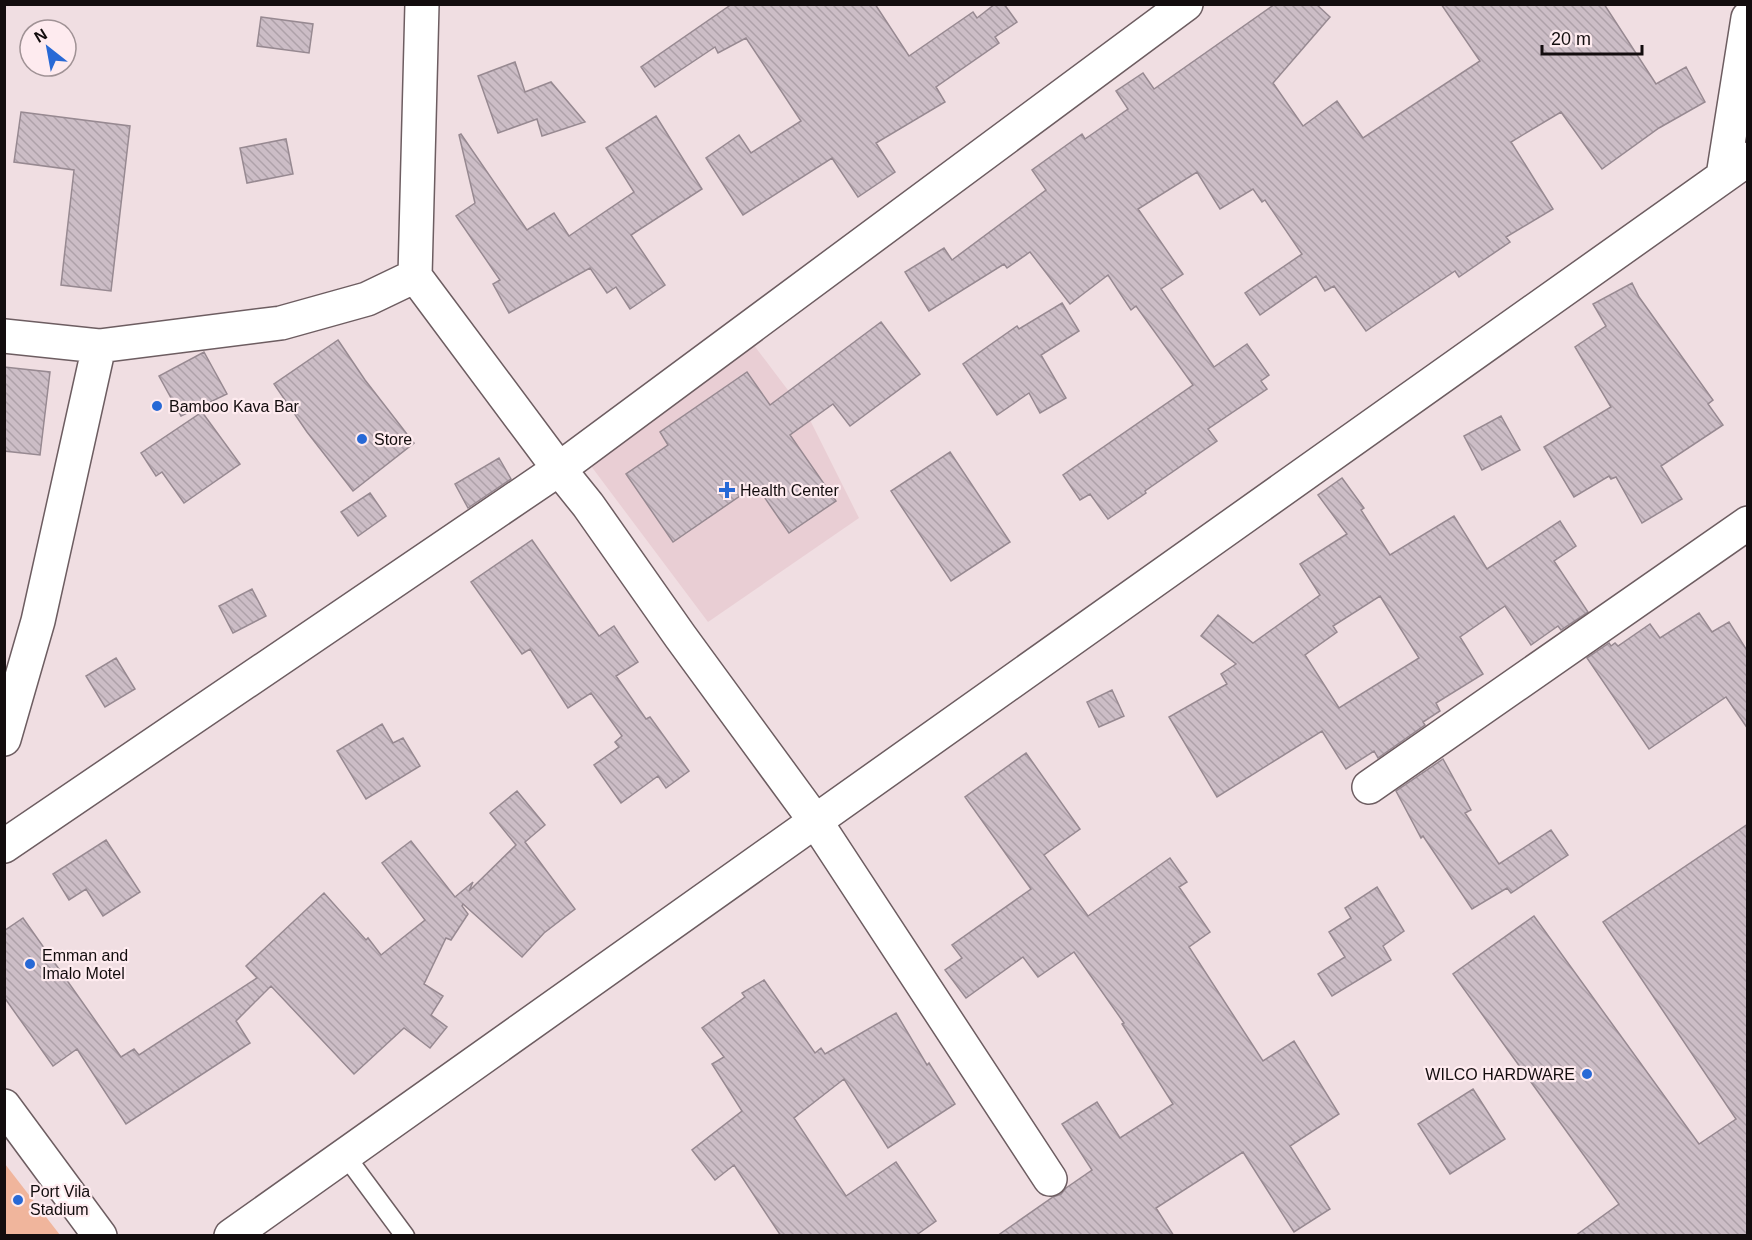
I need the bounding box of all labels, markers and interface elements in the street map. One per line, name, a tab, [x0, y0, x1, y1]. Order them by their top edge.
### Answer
north arrow	[18, 18, 78, 78]
scale bar	[1542, 18, 1642, 56]
text: N	[31, 25, 50, 46]
text: 20 m	[1551, 29, 1591, 49]
place label: Bamboo Kava Bar	[169, 398, 300, 415]
marker: Bamboo Kava Bar	[150, 399, 164, 413]
place label: Store	[374, 431, 412, 448]
marker: Store	[355, 432, 369, 446]
marker: Health Center	[718, 481, 736, 499]
place label: Health Center	[740, 482, 839, 499]
place label: Emman and Imalo Motel	[42, 947, 128, 982]
marker: Emman and Imalo Motel	[23, 957, 37, 971]
place label: WILCO HARDWARE	[1425, 1066, 1575, 1083]
marker: WILCO HARDWARE	[1580, 1067, 1594, 1081]
place label: Port Vila Stadium	[30, 1183, 90, 1218]
marker: Port Vila Stadium	[11, 1193, 25, 1207]

